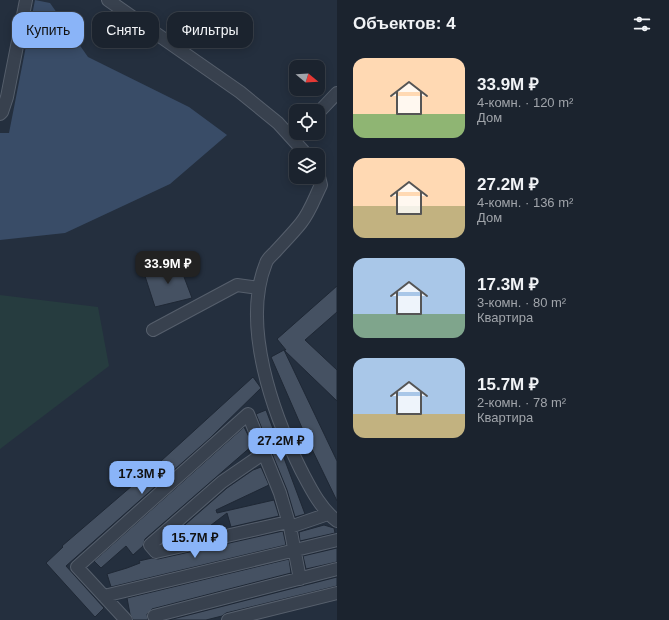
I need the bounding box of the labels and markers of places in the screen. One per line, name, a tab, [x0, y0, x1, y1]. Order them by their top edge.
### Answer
pin: 33.9M ₽	[131, 251, 205, 285]
pin: 27.2M ₽	[244, 428, 318, 462]
pin: 17.3M ₽	[105, 461, 179, 495]
pin: 15.7M ₽	[158, 525, 232, 559]

